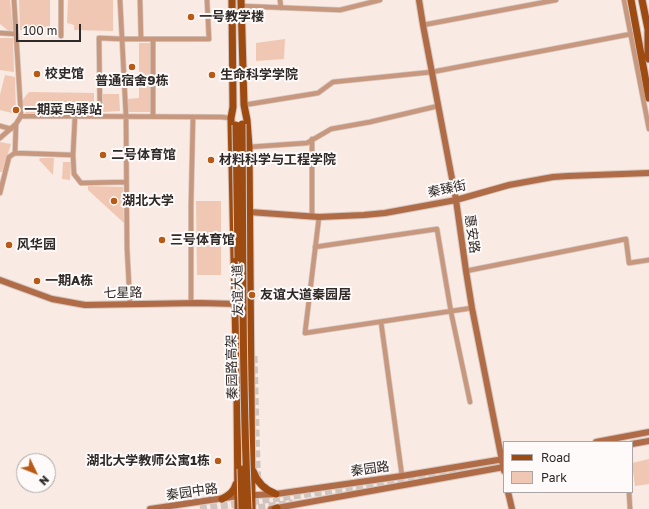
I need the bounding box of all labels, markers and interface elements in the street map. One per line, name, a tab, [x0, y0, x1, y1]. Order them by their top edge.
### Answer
place label: 一号教学楼	[199, 9, 264, 25]
marker: 一号教学楼	[186, 12, 196, 22]
scale bar	[18, 16, 83, 42]
text: 100 m	[23, 23, 57, 38]
marker: 普通宿舍9栋	[127, 62, 137, 72]
place label: 校史馆	[45, 66, 84, 82]
place label: 生命科学学院	[220, 67, 298, 83]
marker: 校史馆	[32, 69, 42, 79]
marker: 生命科学学院	[207, 70, 217, 80]
place label: 普通宿舍9栋	[95, 73, 169, 89]
place label: 一期菜鸟驿站	[24, 102, 102, 118]
marker: 一期菜鸟驿站	[11, 105, 21, 115]
place label: 二号体育馆	[111, 147, 176, 163]
marker: 二号体育馆	[98, 150, 108, 160]
place label: 材料科学与工程学院	[219, 152, 336, 168]
marker: 材料科学与工程学院	[206, 155, 216, 165]
street label: 秦臻街	[426, 177, 468, 201]
place label: 湖北大学	[122, 193, 174, 209]
marker: 湖北大学	[109, 196, 119, 206]
street label: 惠安路	[462, 214, 482, 254]
place label: 三号体育馆	[170, 232, 235, 248]
marker: 三号体育馆	[157, 235, 167, 245]
place label: 风华园	[17, 237, 56, 253]
marker: 风华园	[4, 240, 14, 250]
street label: 友谊大道	[230, 264, 246, 316]
place label: 一期A栋	[45, 273, 93, 289]
marker: 一期A栋	[32, 276, 42, 286]
street label: 七星路	[103, 285, 143, 301]
place label: 友谊大道秦园居	[260, 287, 351, 303]
marker: 友谊大道秦园居	[247, 290, 257, 300]
street label: 秦园路高架	[224, 334, 240, 400]
legend	[503, 441, 633, 493]
text: Road	[541, 450, 570, 465]
north arrow	[16, 453, 56, 493]
place label: 湖北大学教师公寓1栋	[86, 453, 210, 469]
marker: 湖北大学教师公寓1栋	[213, 456, 223, 466]
street label: 秦园路	[350, 459, 390, 479]
text: Park	[541, 470, 567, 485]
text: N	[37, 473, 52, 488]
street label: 秦园中路	[165, 481, 219, 503]

